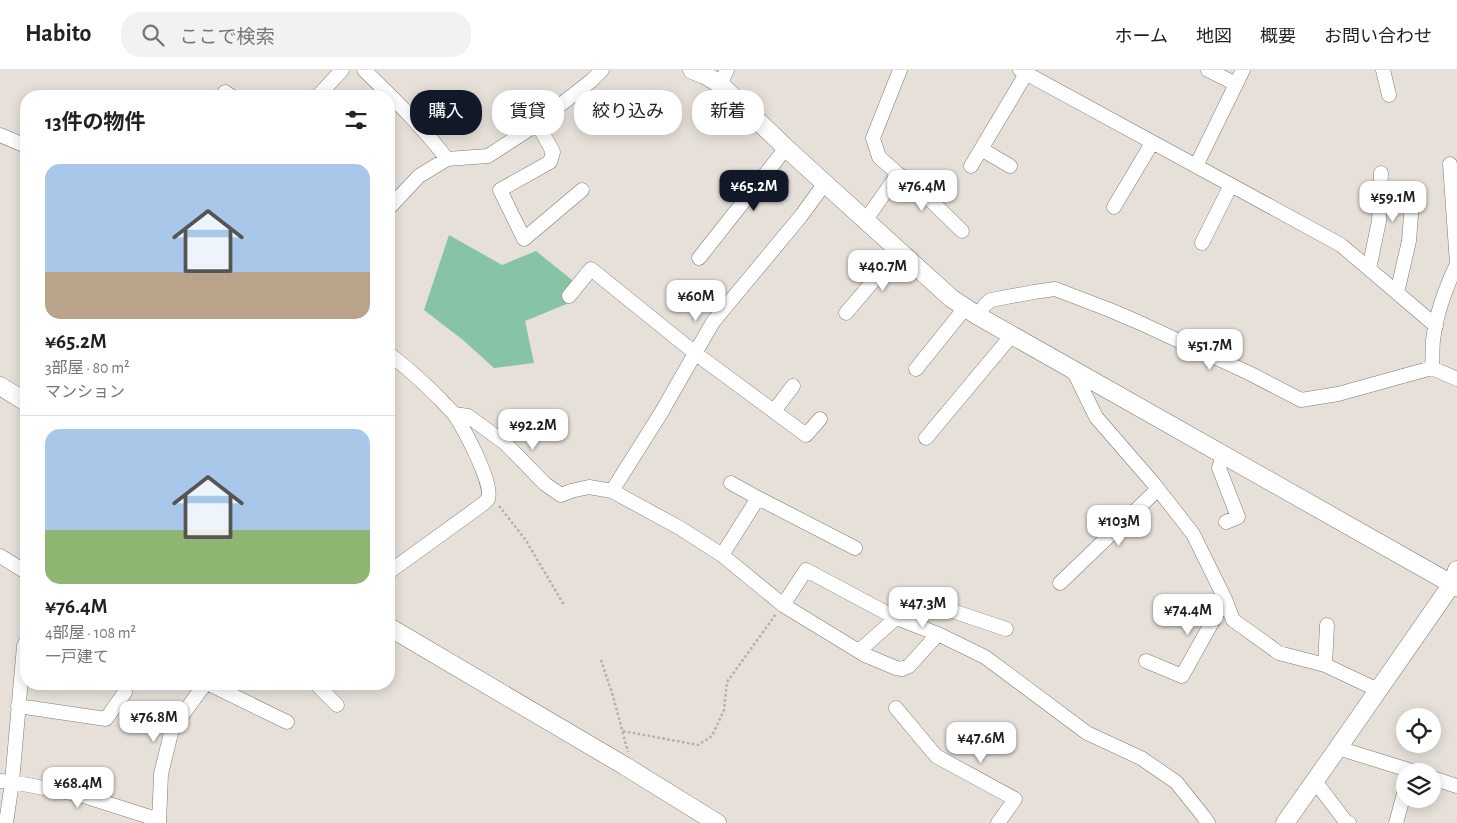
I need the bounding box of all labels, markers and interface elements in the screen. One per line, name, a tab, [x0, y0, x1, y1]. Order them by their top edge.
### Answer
search box	[121, 12, 471, 57]
icon: search	[139, 21, 167, 49]
text: Habito	[25, 22, 91, 46]
text: ここで検索	[179, 28, 275, 47]
text: ホーム	[1115, 28, 1168, 46]
text: 地図	[1196, 28, 1232, 46]
text: 概要	[1260, 28, 1296, 46]
text: お問い合わせ	[1324, 28, 1432, 46]
chip: 購入	[410, 90, 482, 135]
chip: 賃貸	[492, 90, 564, 135]
chip: 絞り込み	[574, 90, 682, 135]
chip: 新着	[692, 90, 764, 135]
icon: filters	[342, 106, 370, 134]
text: 13件の物件	[45, 112, 146, 133]
pin: ¥65.2M	[713, 170, 795, 212]
pin: ¥76.4M	[881, 170, 963, 212]
text: ¥65.2M	[730, 178, 778, 194]
text: ¥76.4M	[898, 178, 946, 194]
pin: ¥59.1M	[1352, 180, 1434, 223]
text: ¥59.1M	[1370, 189, 1416, 205]
icon: home	[163, 196, 253, 286]
pin: ¥40.7M	[842, 250, 924, 292]
text: ¥40.7M	[859, 258, 907, 274]
pin: ¥60M	[666, 280, 726, 322]
text: ¥60M	[677, 288, 715, 304]
pin: ¥51.7M	[1169, 328, 1251, 371]
text: ¥65.2M	[45, 331, 107, 352]
text: ¥51.7M	[1188, 337, 1232, 353]
text: 3部屋 · 80 m²	[45, 360, 130, 376]
text: マンション	[45, 384, 125, 400]
pin: ¥92.2M	[492, 408, 574, 451]
text: ¥92.2M	[509, 417, 557, 433]
icon: home	[163, 462, 253, 552]
pin: ¥103M	[1084, 504, 1154, 547]
text: ¥103M	[1098, 513, 1140, 529]
pin: ¥47.3M	[882, 586, 964, 629]
pin: ¥74.4M	[1147, 594, 1229, 636]
text: ¥47.3M	[900, 595, 946, 611]
text: ¥76.4M	[45, 596, 107, 617]
text: ¥74.4M	[1164, 602, 1212, 618]
text: 4部屋 · 108 m²	[45, 625, 136, 641]
text: 一戸建て	[45, 649, 109, 665]
pin: ¥76.8M	[113, 700, 195, 743]
map controls	[1396, 708, 1441, 808]
button: locate	[1396, 708, 1441, 753]
text: ¥76.8M	[130, 709, 178, 725]
pin: ¥47.6M	[940, 722, 1022, 764]
text: ¥47.6M	[957, 730, 1005, 746]
button: layers	[1396, 763, 1441, 808]
pin: ¥68.4M	[37, 766, 119, 809]
text: ¥68.4M	[54, 775, 102, 791]

